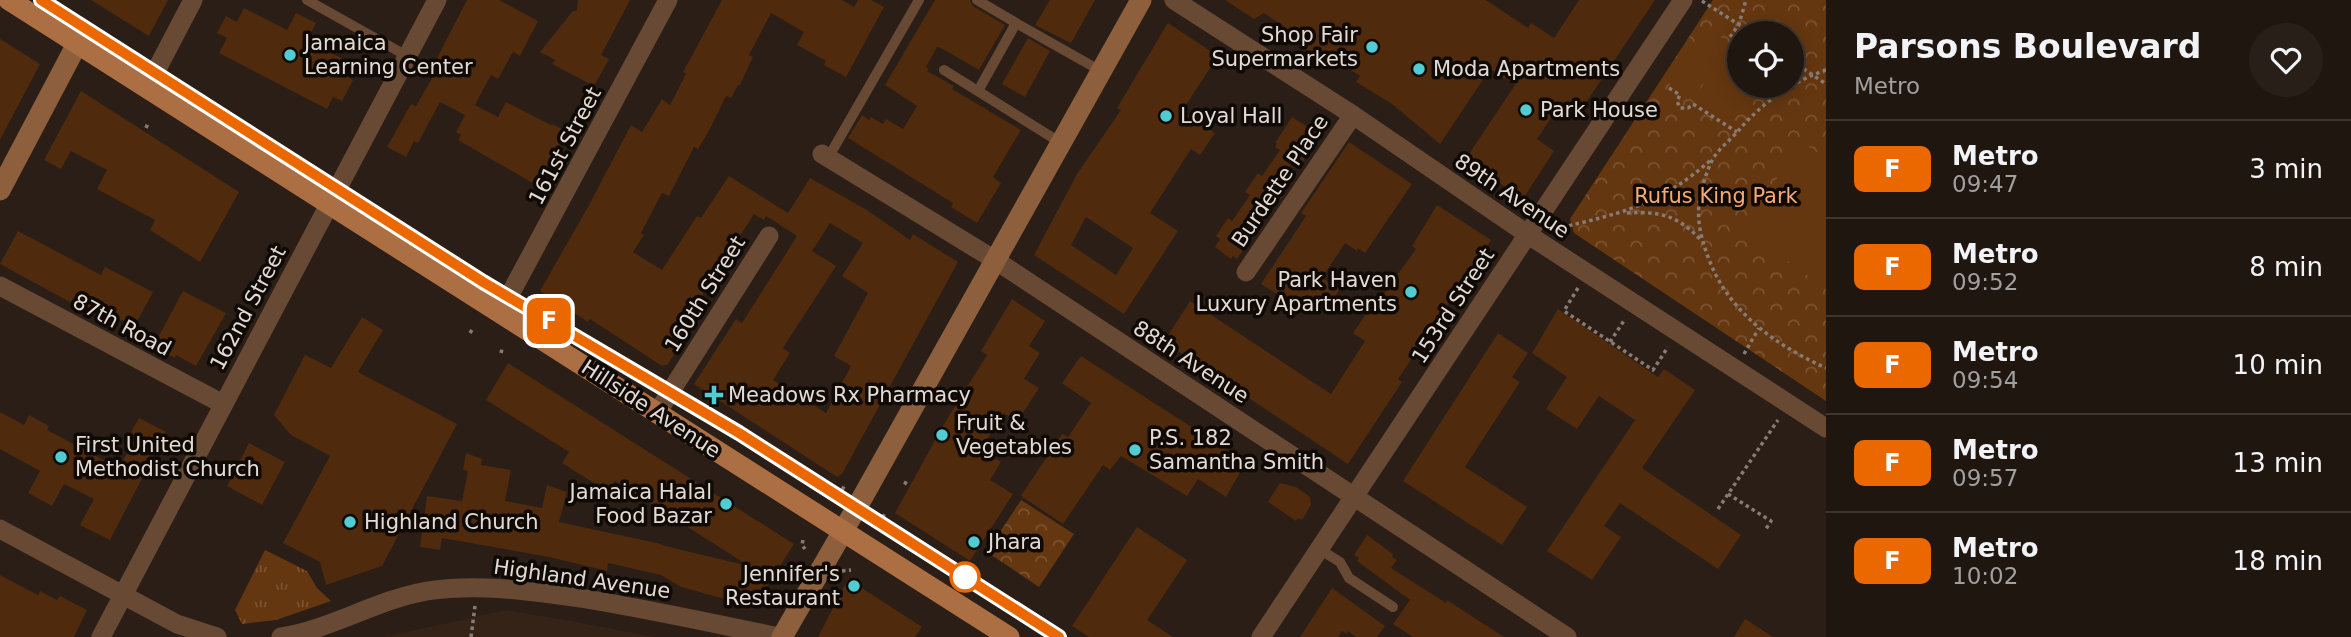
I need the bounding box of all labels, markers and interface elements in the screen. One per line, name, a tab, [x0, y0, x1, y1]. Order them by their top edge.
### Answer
map controls	[1727, 21, 1804, 98]
button: locate	[1727, 21, 1804, 98]
place label: Shop Fair Supermarkets	[1211, 23, 1358, 71]
button: heart	[2249, 23, 2323, 97]
text: Parsons Boulevard	[1854, 27, 2201, 66]
place label: Jamaica Learning Center	[302, 31, 473, 79]
marker: Shop Fair Supermarkets	[1364, 39, 1380, 55]
marker: Jamaica Learning Center	[282, 47, 298, 63]
place label: Moda Apartments	[1433, 57, 1620, 81]
marker: Moda Apartments	[1411, 61, 1427, 77]
text: Metro	[1854, 73, 1920, 99]
street label: 161st Street	[524, 83, 606, 209]
place label: Park House	[1540, 98, 1658, 122]
marker: Park House	[1518, 102, 1534, 118]
place label: Loyal Hall	[1180, 104, 1282, 128]
marker: Loyal Hall	[1158, 108, 1174, 124]
street label: Burdette Place	[1227, 110, 1333, 252]
text: Metro	[1952, 141, 2039, 171]
street label: 89th Avenue	[1450, 149, 1574, 243]
text: 3 min	[2249, 154, 2323, 184]
text: F	[1884, 155, 1901, 183]
text: 09:47	[1952, 171, 2018, 197]
park label: Rufus King Park	[1634, 184, 1799, 208]
street label: 160th Street	[660, 232, 750, 356]
text: Metro	[1952, 239, 2039, 269]
street label: 162nd Street	[205, 242, 291, 374]
street label: 153rd Street	[1407, 244, 1499, 368]
text: 8 min	[2249, 252, 2323, 282]
text: F	[1884, 253, 1901, 281]
place label: Park Haven Luxury Apartments	[1196, 268, 1397, 316]
text: 09:52	[1952, 269, 2018, 295]
marker: Park Haven Luxury Apartments	[1403, 284, 1419, 300]
street label: 87th Road	[69, 289, 175, 361]
line badge: F	[526, 298, 572, 344]
text: F	[541, 307, 557, 335]
street label: 88th Avenue	[1129, 316, 1253, 408]
text: Metro	[1952, 337, 2039, 367]
text: 10 min	[2233, 350, 2323, 380]
text: F	[1884, 351, 1901, 379]
street label: Hillside Avenue	[577, 355, 725, 463]
text: 09:54	[1952, 367, 2018, 393]
place label: Meadows Rx Pharmacy	[728, 383, 971, 407]
marker: Meadows Rx Pharmacy	[706, 387, 722, 403]
place label: Fruit & Vegetables	[956, 411, 1072, 459]
place label: P.S. 182 Samantha Smith	[1149, 426, 1324, 474]
marker: Fruit & Vegetables	[934, 427, 950, 443]
place label: First United Methodist Church	[75, 433, 260, 481]
text: Metro	[1952, 435, 2039, 465]
marker: P.S. 182 Samantha Smith	[1127, 442, 1143, 458]
text: 13 min	[2233, 448, 2323, 478]
marker: First United Methodist Church	[53, 449, 69, 465]
text: F	[1884, 449, 1901, 477]
text: 09:57	[1952, 465, 2018, 491]
place label: Jamaica Halal Food Bazar	[567, 480, 712, 528]
marker: Jamaica Halal Food Bazar	[718, 496, 734, 512]
place label: Highland Church	[364, 510, 539, 534]
marker: Highland Church	[342, 514, 358, 530]
place label: Jhara	[986, 530, 1042, 554]
text: Metro	[1952, 533, 2039, 563]
marker: Jhara	[966, 534, 982, 550]
text: 18 min	[2233, 546, 2323, 576]
text: F	[1884, 547, 1901, 575]
street label: Highland Avenue	[492, 555, 672, 603]
place label: Jennifer's Restaurant	[725, 562, 840, 610]
unlabelled marker	[950, 562, 980, 592]
text: 10:02	[1952, 563, 2018, 589]
marker: Jennifer's Restaurant	[846, 578, 862, 594]

